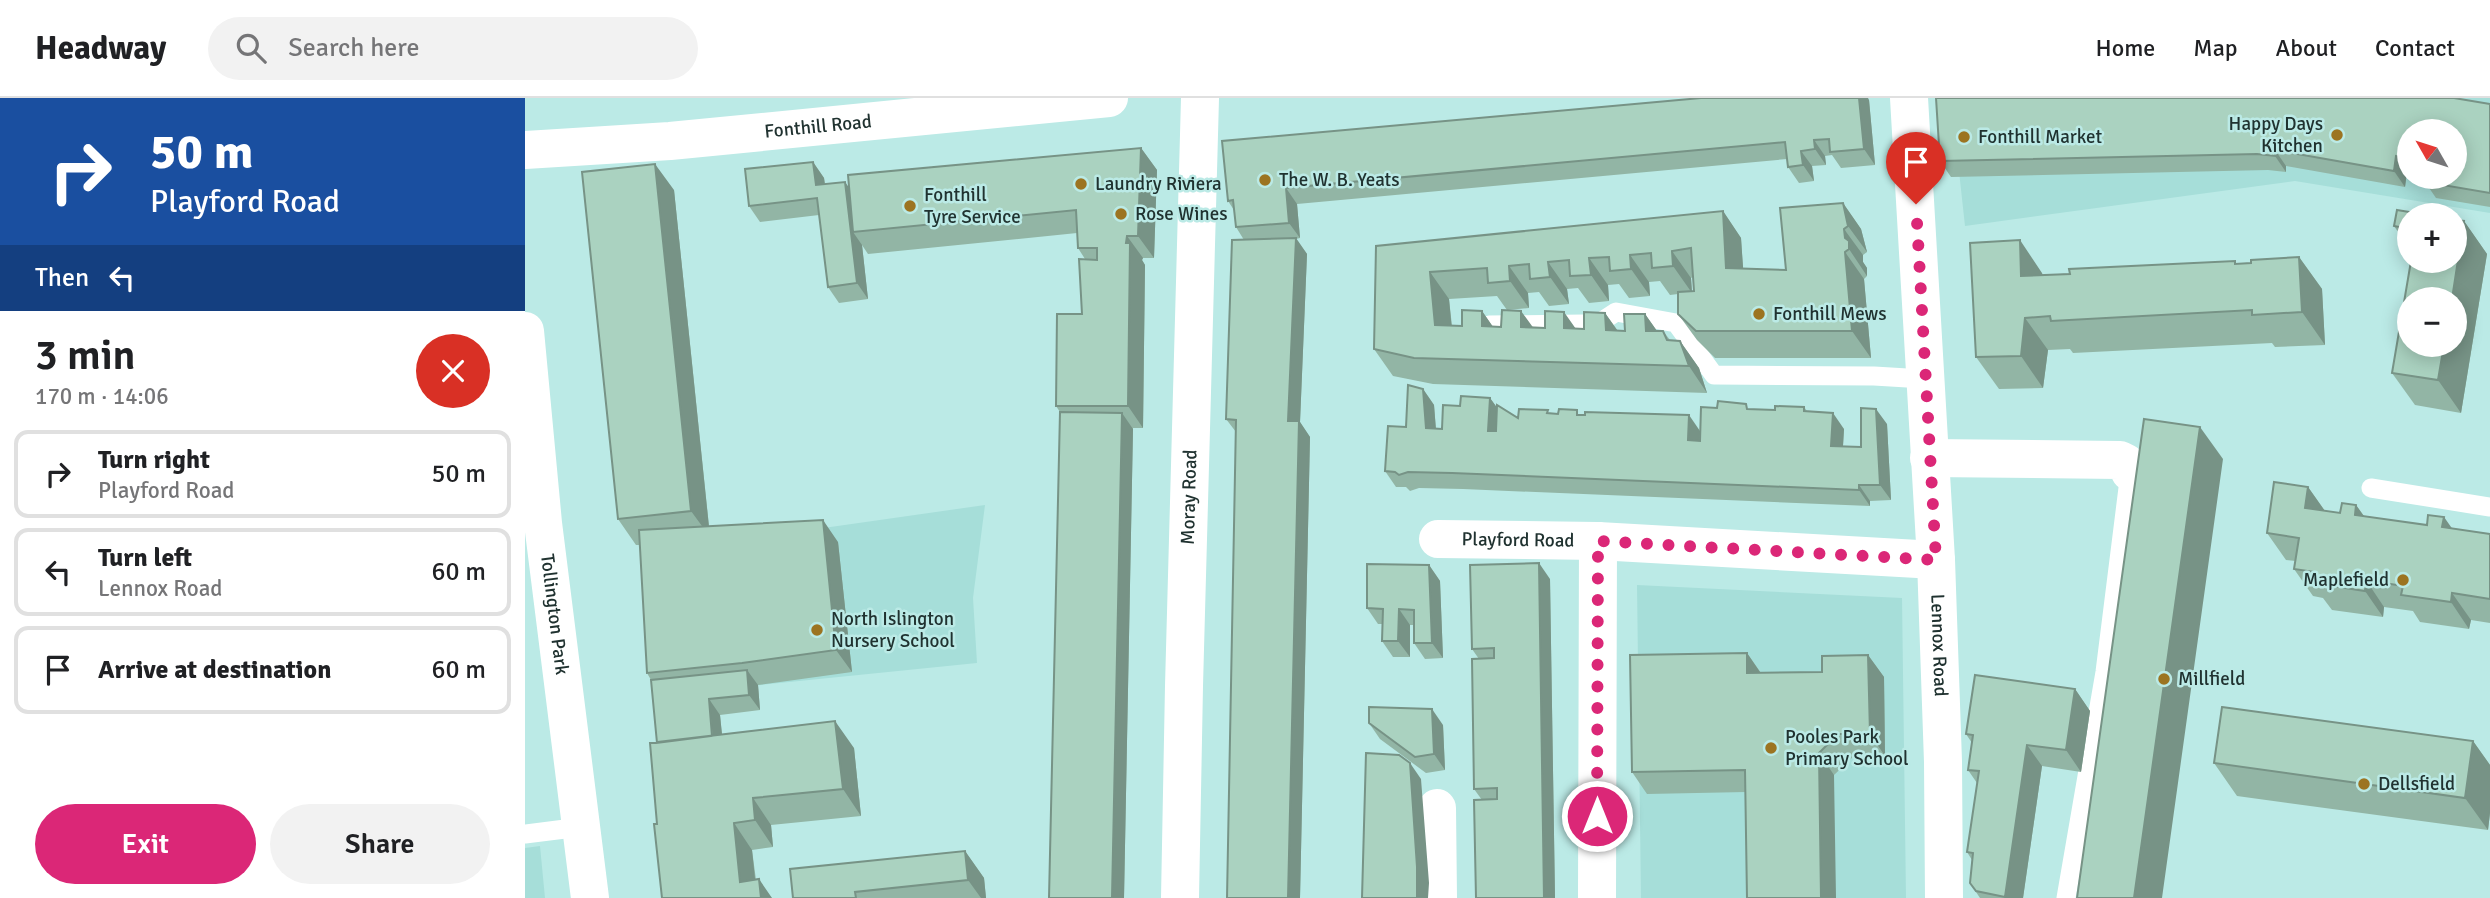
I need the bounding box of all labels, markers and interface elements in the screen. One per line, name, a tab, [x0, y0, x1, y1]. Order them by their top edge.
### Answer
search box	[208, 17, 698, 80]
text: Headway	[35, 28, 166, 69]
icon: search	[232, 29, 270, 67]
text: Search here	[288, 32, 419, 64]
text: Home	[2095, 33, 2155, 63]
text: Map	[2193, 33, 2238, 63]
text: About	[2276, 33, 2337, 63]
text: Contact	[2375, 33, 2455, 63]
street label: Fonthill Road	[763, 109, 873, 144]
place label: Happy Days Kitchen	[2229, 112, 2323, 158]
north arrow	[2397, 119, 2467, 189]
map controls	[2397, 119, 2467, 357]
text: 50 m	[150, 122, 253, 182]
place label: Fonthill Market	[1978, 125, 2103, 149]
icon: right	[35, 126, 126, 217]
marker: Happy Days Kitchen	[2329, 127, 2345, 143]
marker: Fonthill Market	[1956, 129, 1972, 145]
pin	[1886, 132, 1946, 204]
icon: arrive	[1897, 143, 1935, 181]
place label: The W. B. Yeats	[1279, 168, 1400, 192]
place label: Laundry Riviera	[1095, 172, 1222, 196]
marker: The W. B. Yeats	[1257, 172, 1273, 188]
marker: Laundry Riviera	[1073, 176, 1089, 192]
text: Playford Road	[150, 182, 340, 221]
place label: Fonthill Tyre Service	[924, 183, 1021, 229]
marker: Fonthill Tyre Service	[902, 198, 918, 214]
place label: Rose Wines	[1135, 202, 1228, 226]
button: +	[2397, 203, 2467, 273]
marker: Rose Wines	[1113, 206, 1129, 222]
icon: left	[103, 259, 141, 297]
text: Then	[35, 262, 89, 294]
button: −	[2397, 287, 2467, 357]
place label: Fonthill Mews	[1773, 302, 1887, 326]
marker: Fonthill Mews	[1751, 306, 1767, 322]
text: 3 min	[35, 330, 136, 381]
button: close	[416, 334, 490, 408]
text: 170 m · 14:06	[35, 382, 169, 411]
text: Turn right	[98, 444, 210, 476]
street label: Moray Road	[1176, 449, 1202, 545]
icon: right	[39, 455, 77, 493]
text: 50 m	[431, 458, 486, 490]
text: Playford Road	[98, 476, 234, 505]
street label: Playford Road	[1461, 527, 1575, 553]
text: Turn left	[98, 542, 192, 574]
icon: left	[39, 553, 77, 591]
street label: Tollington Park	[535, 553, 574, 677]
text: 60 m	[431, 556, 486, 588]
place label: Maplefield	[2303, 568, 2389, 592]
marker: Maplefield	[2395, 572, 2411, 588]
text: Lennox Road	[98, 574, 222, 603]
street label: Lennox Road	[1925, 593, 1953, 697]
place label: North Islington Nursery School	[831, 607, 955, 653]
marker: North Islington Nursery School	[809, 622, 825, 638]
icon: arrive	[39, 651, 77, 689]
text: Arrive at destination	[98, 654, 331, 686]
text: 60 m	[431, 654, 486, 686]
place label: Millfield	[2178, 667, 2245, 691]
marker: Millfield	[2156, 671, 2172, 687]
place label: Pooles Park Primary School	[1785, 725, 1908, 771]
marker: Pooles Park Primary School	[1763, 740, 1779, 756]
place label: Dellsfield	[2378, 772, 2455, 796]
marker: Dellsfield	[2356, 776, 2372, 792]
position arrow	[1560, 779, 1634, 853]
button: Exit	[35, 804, 256, 884]
button: Share	[270, 804, 490, 884]

